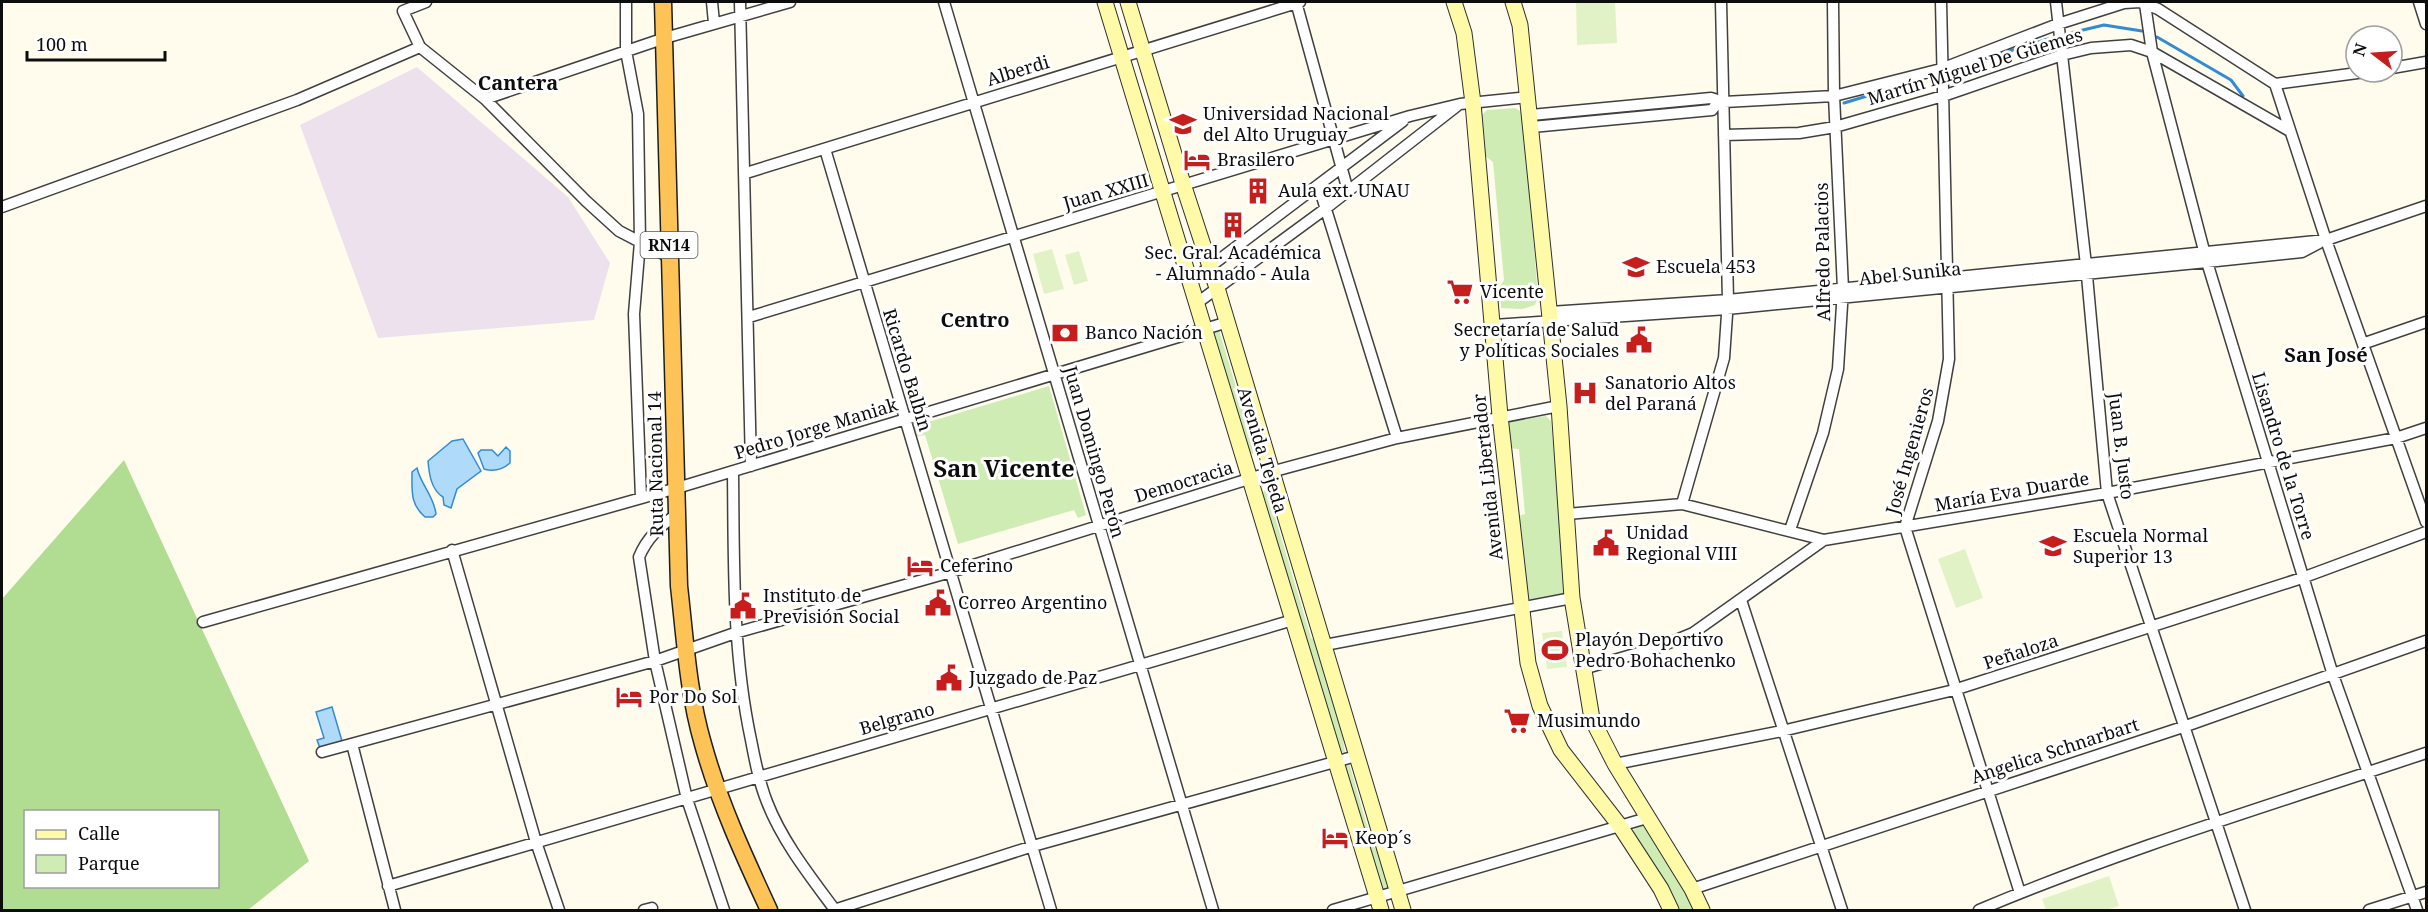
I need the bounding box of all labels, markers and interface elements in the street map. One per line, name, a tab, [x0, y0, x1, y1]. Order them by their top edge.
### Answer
street label: Martín Miguel De Güemes	[1864, 22, 2085, 110]
scale bar	[27, 24, 165, 62]
north arrow	[2344, 24, 2404, 84]
text: 100 m	[36, 32, 88, 56]
text: N	[2347, 40, 2372, 59]
street label: Alberdi	[983, 49, 1052, 91]
district label: Cantera	[478, 69, 558, 96]
place label: Universidad Nacional del Alto Uruguay	[1203, 101, 1389, 146]
school or university icon: Universidad Nacional del Alto Uruguay	[1168, 109, 1198, 139]
hotel icon: Brasilero	[1182, 145, 1212, 175]
place label: Brasilero	[1217, 147, 1295, 171]
street label: Juan XXIII	[1059, 167, 1151, 215]
building icon: Aula ext. UNAU	[1243, 176, 1273, 206]
place label: Aula ext. UNAU	[1278, 178, 1410, 202]
street label: Alfredo Palacios	[1809, 182, 1835, 322]
building icon: Sec. Gral. Académica - Alumnado - Aula	[1218, 210, 1248, 240]
road number: RN14	[640, 232, 698, 258]
place label: Sec. Gral. Académica - Alumnado - Aula	[1144, 240, 1322, 285]
school or university icon: Escuela 453	[1621, 252, 1651, 282]
place label: Escuela 453	[1656, 254, 1756, 278]
street label: Abel Sunika	[1857, 256, 1962, 290]
supermarket icon: Vicente	[1445, 277, 1475, 307]
place label: Vicente	[1480, 279, 1544, 303]
street label: Ricardo Balbín	[878, 305, 938, 434]
district label: Centro	[941, 306, 1010, 333]
place label: Secretaría de Salud y Políticas Sociales	[1454, 317, 1619, 362]
bank icon: Banco Nación	[1050, 318, 1080, 348]
place label: Banco Nación	[1085, 320, 1203, 344]
public building icon: Secretaría de Salud y Políticas Sociales	[1624, 325, 1654, 355]
district label: San José	[2284, 341, 2368, 368]
street label: Juan Domingo Perón	[1059, 362, 1131, 541]
street label: Lisandro de la Torre	[2247, 369, 2321, 543]
place label: Sanatorio Altos del Paraná	[1605, 370, 1736, 415]
hospital icon: Sanatorio Altos del Paraná	[1570, 378, 1600, 408]
street label: Avenida Tejeda	[1232, 384, 1294, 516]
street label: José Ingenieros	[1879, 385, 1939, 518]
street label: Juan B. Justo	[2103, 390, 2140, 501]
street label: Ruta Nacional 14	[642, 391, 668, 537]
street label: Pedro Jorge Maniak	[731, 392, 901, 464]
street label: Avenida Libertador	[1466, 392, 1508, 562]
district label: San Vicente	[933, 451, 1075, 484]
street label: Democracia	[1131, 455, 1236, 507]
street label: María Eva Duarde	[1933, 466, 2091, 516]
place label: Unidad Regional VIII	[1626, 520, 1737, 565]
place label: Escuela Normal Superior 13	[2073, 523, 2208, 568]
public building icon: Unidad Regional VIII	[1591, 528, 1621, 558]
school or university icon: Escuela Normal Superior 13	[2038, 531, 2068, 561]
hotel icon: Ceferino	[905, 551, 935, 581]
place label: Ceferino	[940, 553, 1013, 577]
place label: Instituto de Previsión Social	[763, 583, 900, 628]
public building icon: Correo Argentino	[923, 588, 953, 618]
place label: Correo Argentino	[958, 590, 1107, 614]
public building icon: Instituto de Previsión Social	[728, 591, 758, 621]
place label: Playón Deportivo Pedro Bohachenko	[1575, 627, 1736, 672]
street label: Peñaloza	[1980, 628, 2061, 674]
sports icon: Playón Deportivo Pedro Bohachenko	[1540, 635, 1570, 665]
public building icon: Juzgado de Paz	[934, 663, 964, 693]
place label: Juzgado de Paz	[968, 665, 1098, 689]
hotel icon: Por Do Sol	[614, 682, 644, 712]
place label: Por Do Sol	[649, 684, 738, 708]
street label: Belgrano	[856, 696, 937, 740]
supermarket icon: Musimundo	[1502, 706, 1532, 736]
place label: Musimundo	[1537, 708, 1641, 732]
street label: Angelica Schnarbart	[1968, 712, 2142, 788]
legend	[24, 810, 219, 888]
text: Calle	[78, 821, 120, 845]
hotel icon: Keop´s	[1320, 823, 1350, 853]
place label: Keop´s	[1355, 825, 1411, 849]
text: Parque	[78, 851, 140, 875]

